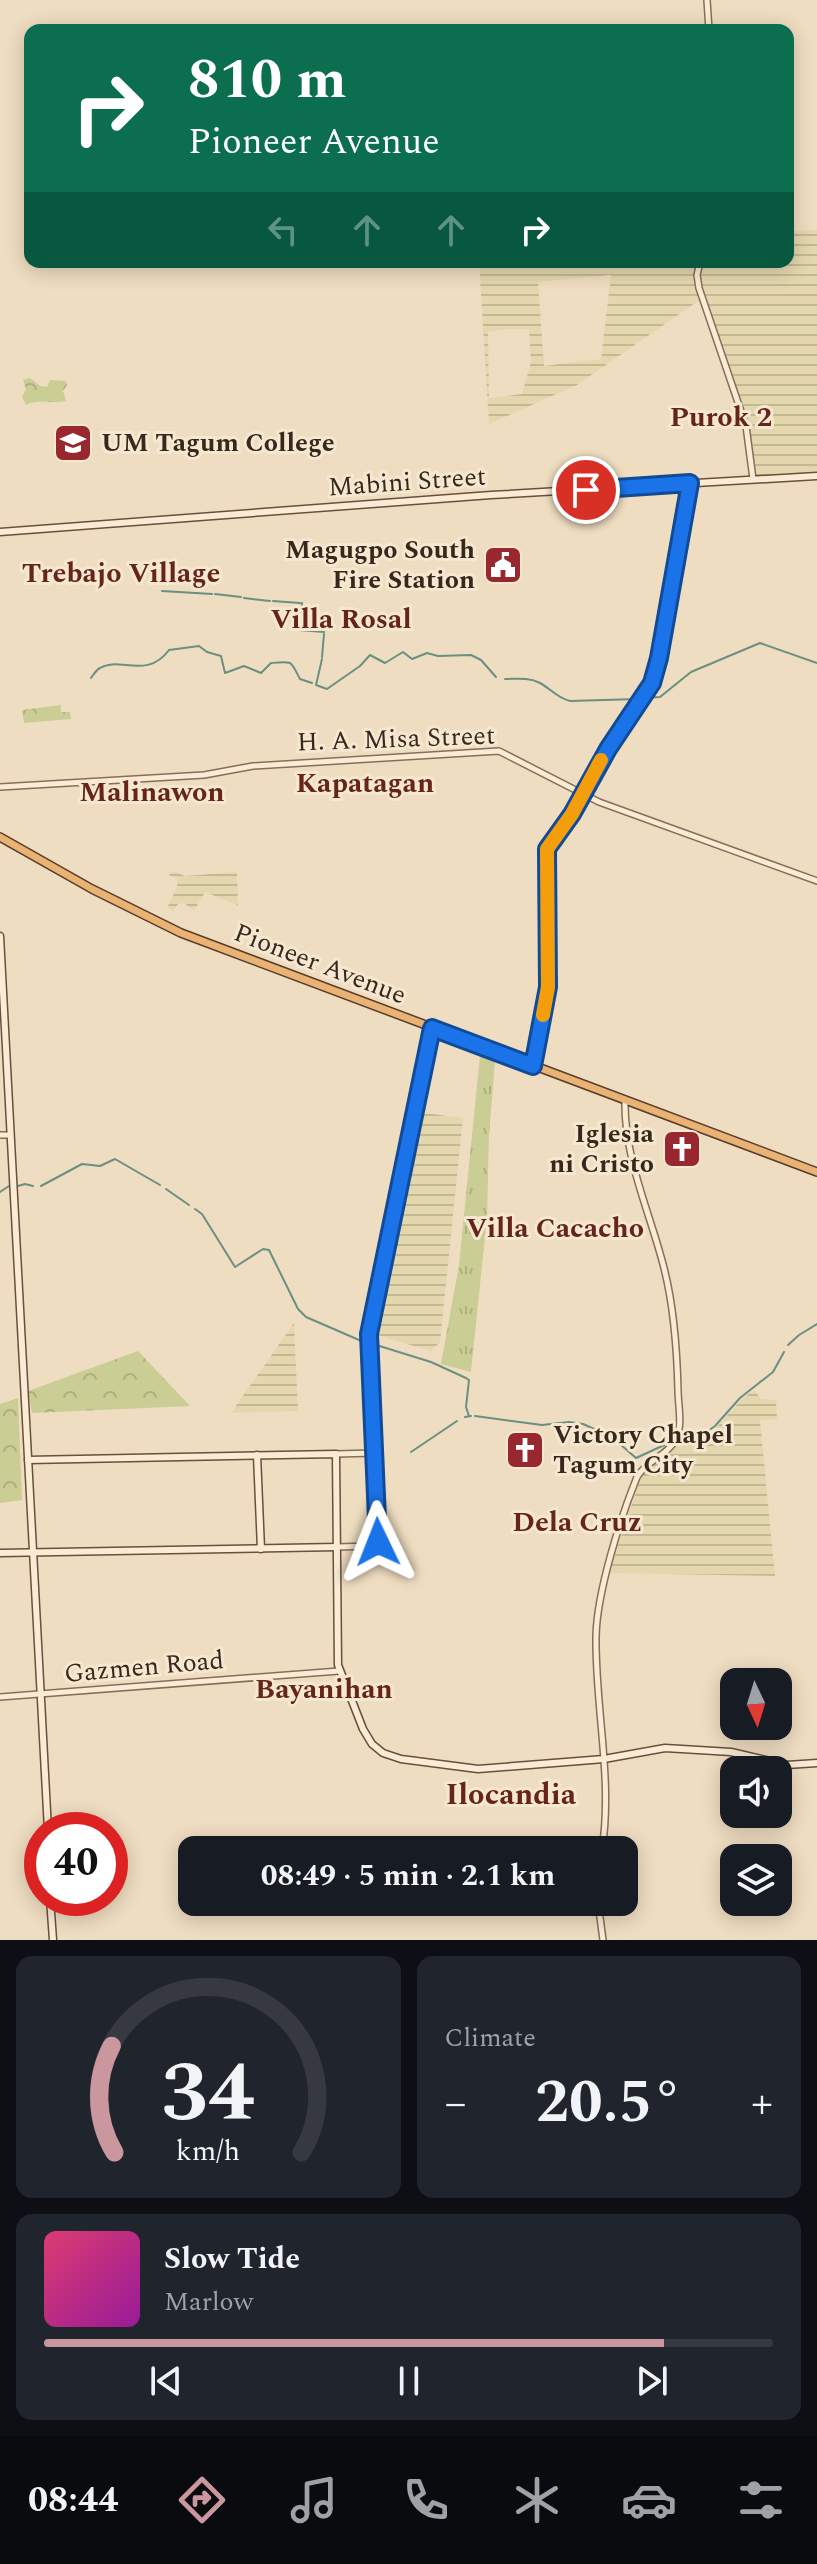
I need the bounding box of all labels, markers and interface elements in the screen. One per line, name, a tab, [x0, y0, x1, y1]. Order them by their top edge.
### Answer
text: 810 m	[188, 38, 347, 123]
icon: right	[56, 56, 160, 160]
text: Pioneer Avenue	[188, 115, 440, 170]
icon: left	[261, 208, 305, 252]
icon: ahead	[345, 208, 389, 252]
icon: ahead	[429, 208, 473, 252]
icon: right	[513, 208, 557, 252]
district label: Purok 2	[670, 396, 772, 439]
school or university icon: UM Tagum College	[52, 422, 94, 464]
place label: UM Tagum College	[101, 423, 335, 463]
pin	[552, 456, 620, 524]
street label: Mabini Street	[327, 457, 487, 507]
icon: arrive	[564, 468, 608, 512]
place label: Magugpo South Fire Station	[285, 530, 475, 600]
public building icon: Magugpo South Fire Station	[482, 544, 524, 586]
district label: Trebajo Village	[22, 552, 220, 595]
district label: Villa Rosal	[270, 598, 412, 641]
street label: H. A. Misa Street	[296, 716, 496, 762]
district label: Kapatagan	[296, 762, 434, 805]
district label: Malinawon	[79, 771, 225, 814]
street label: Pioneer Avenue	[228, 913, 412, 1015]
place label: Iglesia ni Cristo	[549, 1114, 655, 1184]
church icon: Iglesia ni Cristo	[661, 1128, 703, 1170]
district label: Villa Cacacho	[466, 1207, 644, 1250]
place label: Victory Chapel Tagum City	[553, 1415, 733, 1485]
church icon: Victory Chapel Tagum City	[504, 1429, 546, 1471]
position arrow	[336, 1500, 420, 1584]
district label: Dela Cruz	[512, 1501, 642, 1544]
street label: Gazmen Road	[62, 1640, 226, 1694]
district label: Bayanihan	[255, 1668, 393, 1711]
north arrow	[720, 1668, 792, 1740]
map controls	[720, 1668, 792, 1916]
button: sound	[720, 1756, 792, 1828]
district label: Ilocandia	[446, 1772, 577, 1818]
speed limit sign: 40	[24, 1812, 128, 1916]
button: layers	[720, 1844, 792, 1916]
text: 08:49 · 5 min · 2.1 km	[261, 1853, 555, 1899]
text: Climate	[445, 2018, 536, 2058]
text: 34	[162, 2031, 255, 2158]
text: 20.5°	[535, 2057, 682, 2149]
text: −	[445, 2070, 467, 2137]
text: +	[751, 2070, 773, 2137]
text: km/h	[176, 2130, 240, 2173]
text: Slow Tide	[164, 2236, 300, 2282]
text: Marlow	[164, 2282, 253, 2322]
icon: previous	[144, 2359, 188, 2403]
icon: pause	[387, 2359, 431, 2403]
icon: next	[630, 2359, 674, 2403]
icon: directions	[174, 2472, 230, 2528]
icon: music	[286, 2472, 342, 2528]
icon: phone	[398, 2472, 454, 2528]
icon: climate	[509, 2472, 565, 2528]
icon: car	[621, 2472, 677, 2528]
icon: filters	[733, 2472, 789, 2528]
text: 08:44	[28, 2473, 118, 2528]

